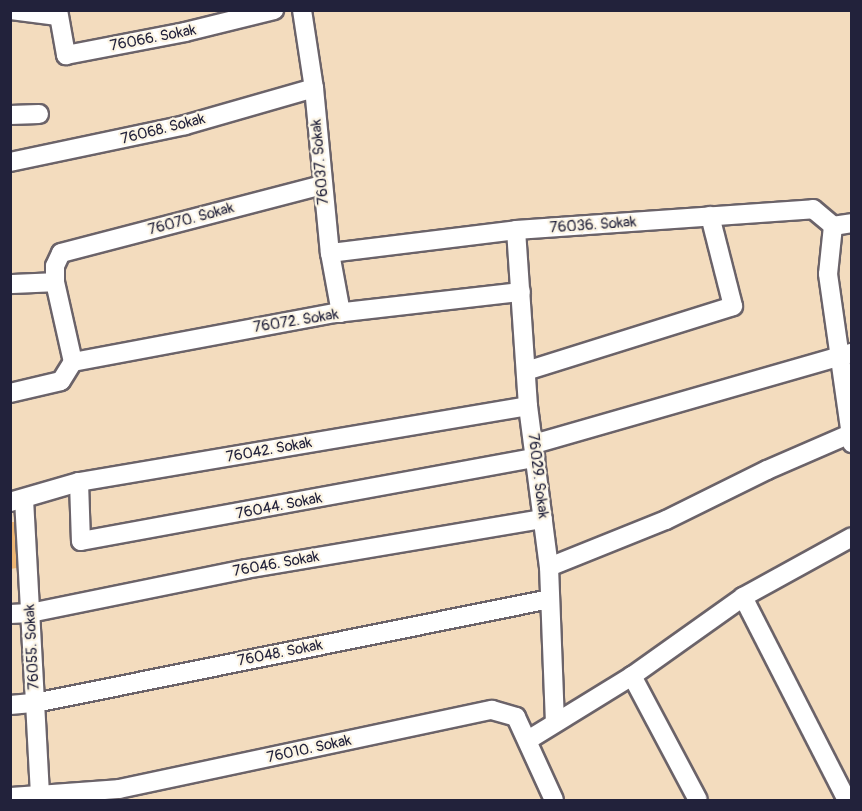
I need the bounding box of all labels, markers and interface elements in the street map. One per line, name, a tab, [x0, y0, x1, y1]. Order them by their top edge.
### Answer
street label: 76066. Sokak	[108, 21, 198, 55]
street label: 76068. Sokak	[119, 110, 207, 148]
street label: 76037. Sokak	[307, 118, 333, 206]
street label: 76070. Sokak	[146, 199, 236, 239]
street label: 76036. Sokak	[549, 213, 637, 237]
street label: 76072. Sokak	[252, 305, 340, 337]
street label: 76029. Sokak	[524, 432, 552, 520]
street label: 76042. Sokak	[225, 434, 313, 466]
street label: 76044. Sokak	[235, 489, 323, 523]
street label: 76046. Sokak	[232, 548, 320, 580]
street label: 76055. Sokak	[21, 604, 43, 690]
street label: 76048. Sokak	[236, 636, 324, 670]
street label: 76010. Sokak	[265, 731, 353, 767]

